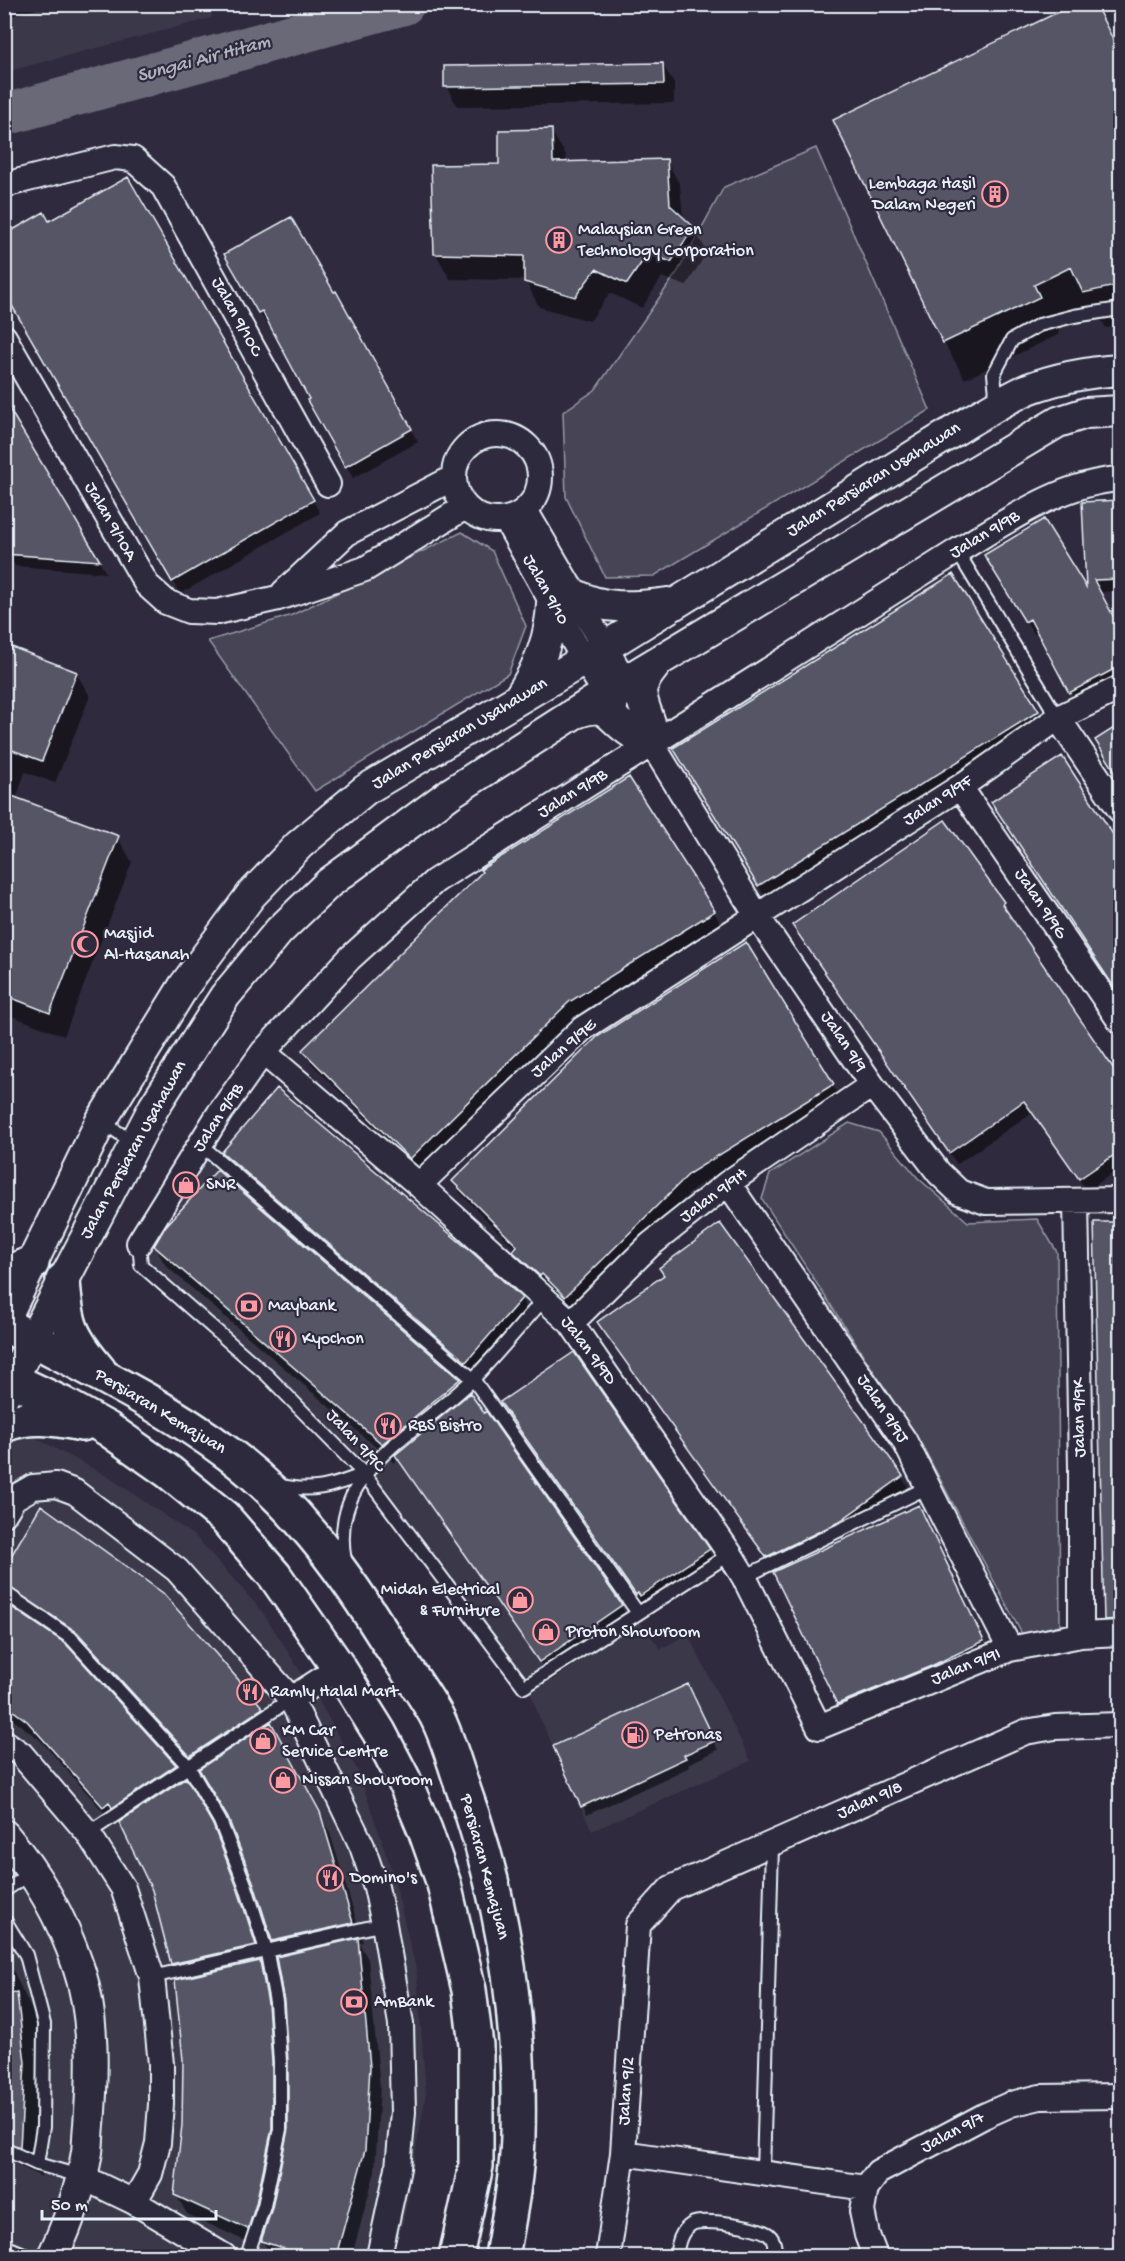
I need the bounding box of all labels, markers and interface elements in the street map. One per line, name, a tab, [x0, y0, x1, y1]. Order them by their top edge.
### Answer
water label: Sungai Air Hitam	[135, 31, 274, 89]
place label: Lembaga Hasil Dalam Negeri	[869, 174, 976, 216]
building icon: Lembaga Hasil Dalam Negeri	[980, 179, 1010, 209]
place label: Malaysian Green Technology Corporation	[577, 220, 754, 262]
building icon: Malaysian Green Technology Corporation	[544, 225, 574, 255]
street label: Jalan 9/10C	[206, 274, 267, 361]
street label: Jalan Persiaran Usahawan	[783, 418, 965, 542]
street label: Jalan 9/10A	[79, 479, 142, 566]
street label: Jalan 9/9B	[946, 506, 1024, 564]
street label: Jalan 9/10	[517, 551, 573, 629]
street label: Jalan Persiaran Usahawan	[369, 673, 552, 795]
street label: Jalan 9/9B	[534, 764, 612, 824]
street label: Jalan 9/9F	[900, 771, 977, 831]
street label: Jalan 9/9G	[1009, 865, 1071, 944]
place label: Masjid Al-Hasanah	[104, 924, 190, 966]
mosque icon: Masjid Al-Hasanah	[70, 929, 100, 959]
street label: Jalan 9/9	[815, 1008, 871, 1076]
street label: Jalan 9/9E	[527, 1014, 602, 1083]
street label: Jalan Persiaran Usahawan	[76, 1057, 192, 1243]
street label: Jalan 9/9B	[189, 1079, 249, 1156]
street label: Jalan 9/9H	[676, 1163, 752, 1228]
shop icon: SNR	[171, 1170, 201, 1200]
place label: SNR	[206, 1175, 236, 1196]
bank icon: Maybank	[234, 1291, 264, 1321]
place label: Maybank	[268, 1296, 337, 1317]
street label: Jalan 9/9D	[555, 1313, 621, 1390]
restaurant icon: Kyochon	[268, 1324, 298, 1354]
place label: Kyochon	[302, 1329, 364, 1350]
street label: Persiaran Kemajuan	[90, 1364, 230, 1460]
street label: Jalan 9/9J	[851, 1371, 913, 1448]
street label: Jalan 9/9K	[1069, 1376, 1091, 1457]
street label: Jalan 9/9C	[321, 1405, 390, 1478]
restaurant icon: RBS Bistro	[373, 1411, 403, 1441]
place label: RBS Bistro	[408, 1416, 482, 1437]
place label: Midah Electrical & Furniture	[381, 1580, 501, 1622]
shop icon: Midah Electrical & Furniture	[505, 1585, 535, 1615]
shop icon: Proton Showroom	[531, 1617, 561, 1647]
place label: Proton Showroom	[565, 1622, 701, 1643]
street label: Jalan 9/9I	[928, 1644, 1004, 1690]
restaurant icon: Ramly Halal Mart	[235, 1677, 265, 1707]
place label: Ramly Halal Mart	[270, 1682, 400, 1703]
fuel station icon: Petronas	[620, 1720, 650, 1750]
place label: KM Car Service Centre	[282, 1721, 389, 1763]
place label: Petronas	[653, 1725, 723, 1746]
shop icon: KM Car Service Centre	[248, 1726, 278, 1756]
shop icon: Nissan Showroom	[268, 1765, 298, 1795]
place label: Nissan Showroom	[302, 1770, 433, 1791]
street label: Jalan 9/8	[834, 1777, 906, 1825]
street label: Persiaran Kemajuan	[454, 1791, 514, 1942]
restaurant icon: Domino's	[315, 1863, 345, 1893]
place label: Domino's	[349, 1868, 418, 1889]
bank icon: AmBank	[339, 1987, 369, 2017]
place label: AmBank	[374, 1992, 435, 2013]
street label: Jalan 9/2	[614, 2056, 640, 2126]
street label: Jalan 9/7	[918, 2107, 989, 2158]
scale bar	[42, 2183, 216, 2221]
text: 50 m	[51, 2196, 88, 2217]

